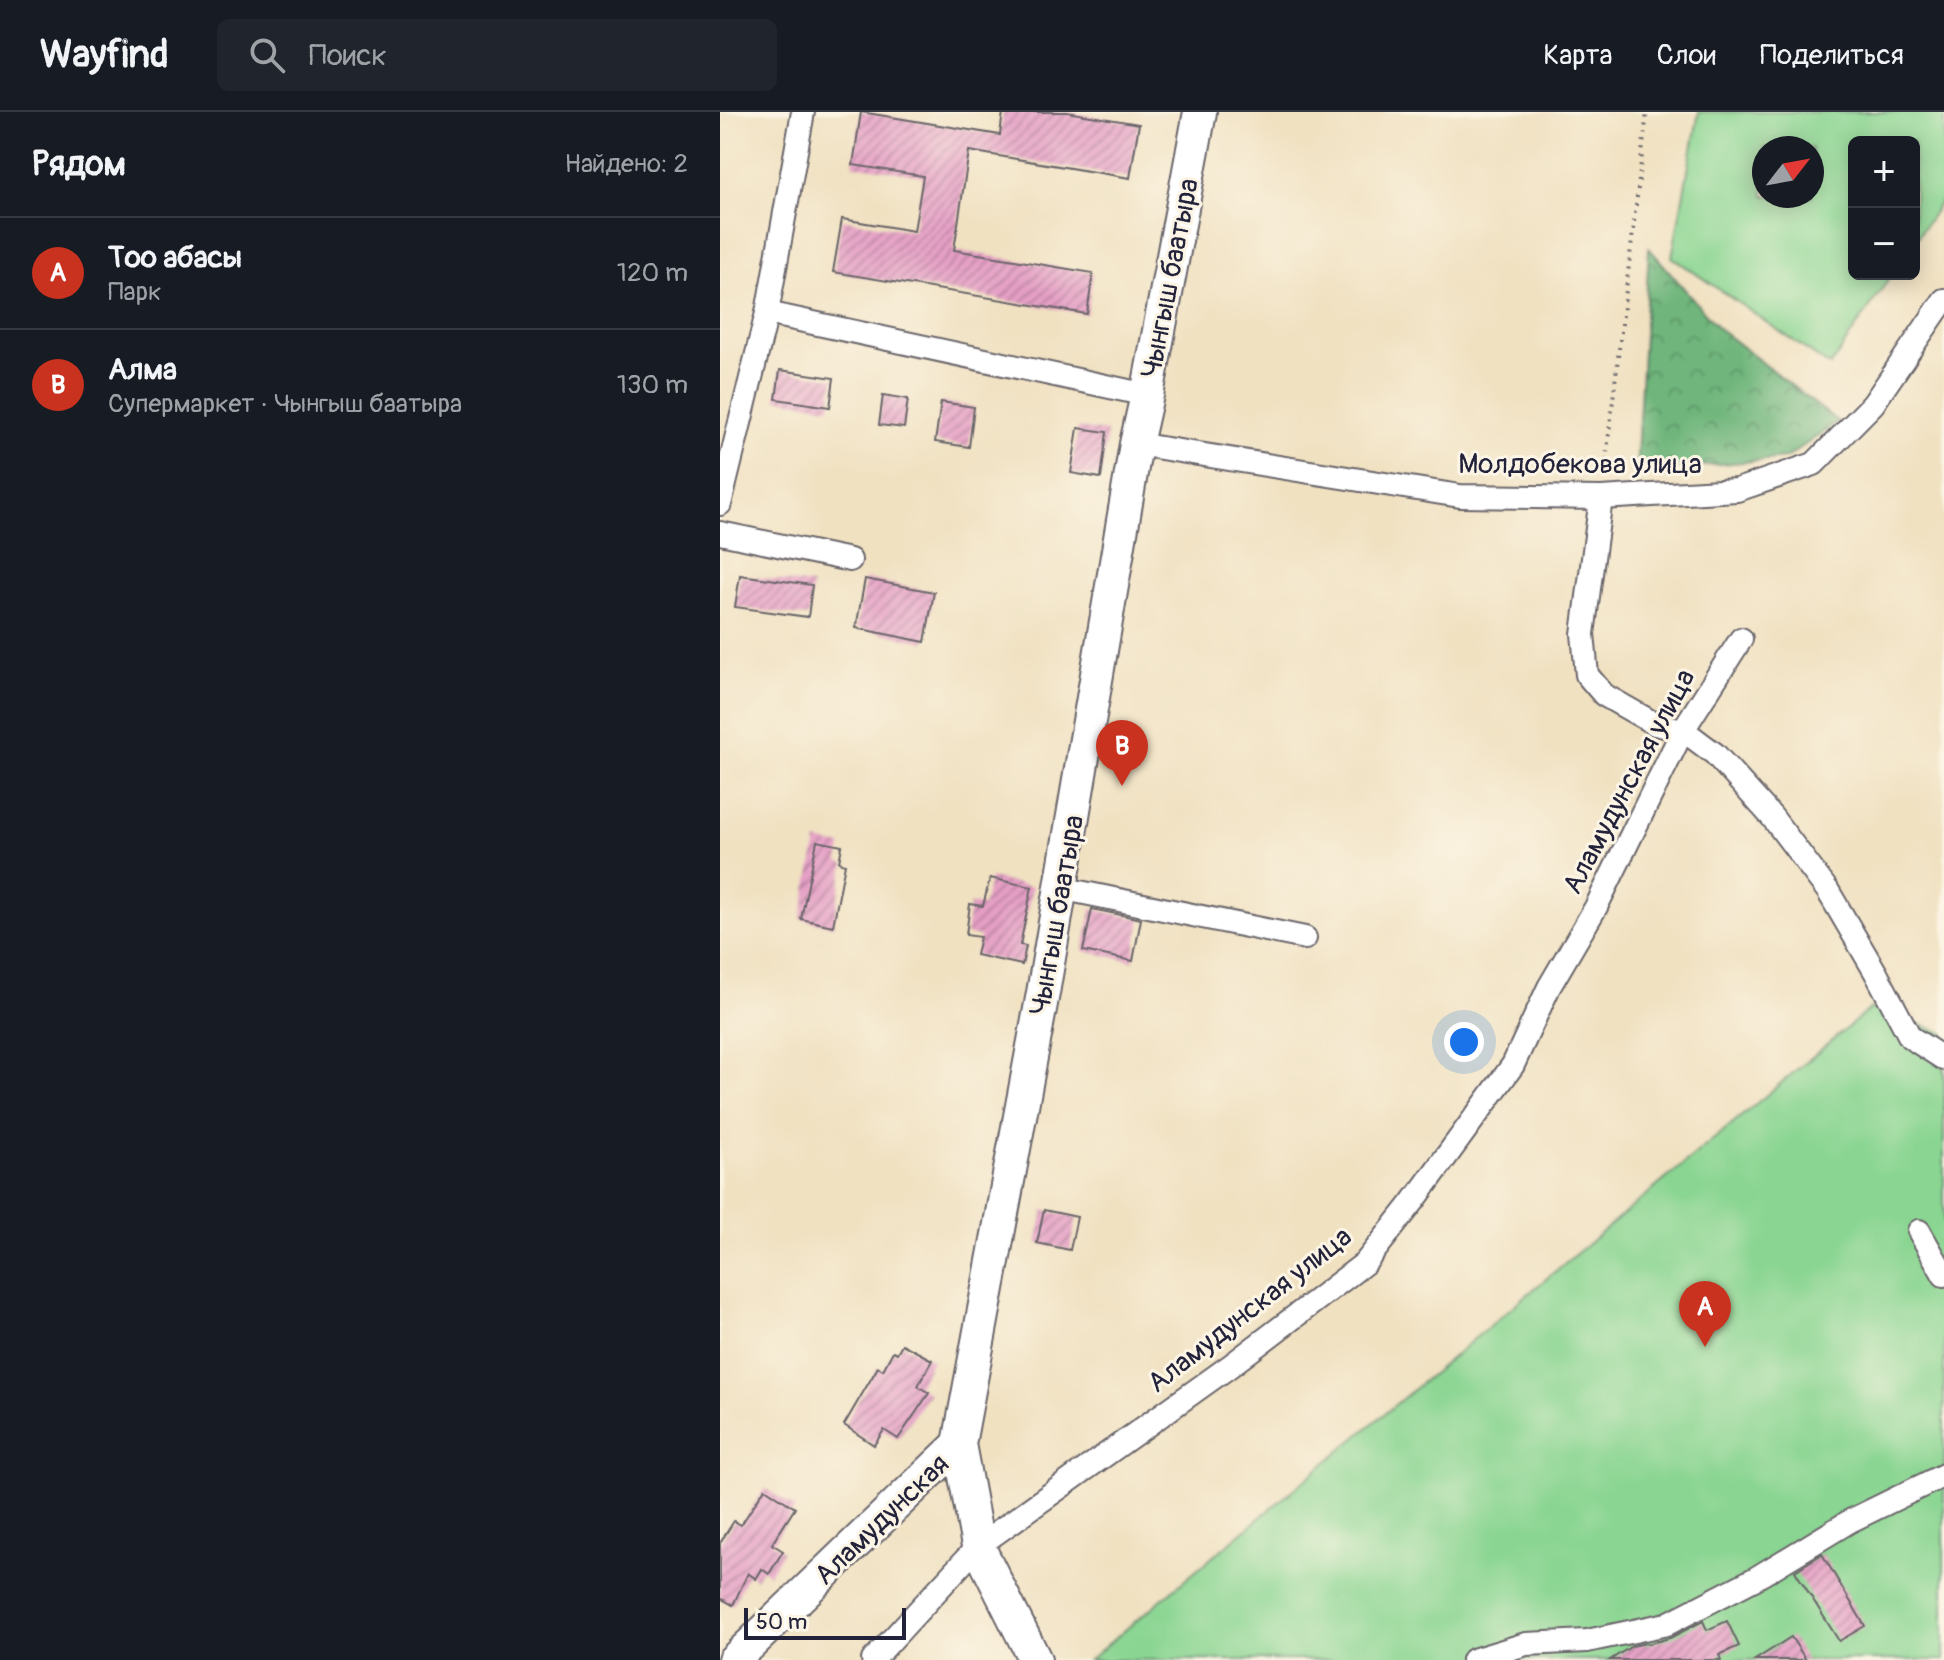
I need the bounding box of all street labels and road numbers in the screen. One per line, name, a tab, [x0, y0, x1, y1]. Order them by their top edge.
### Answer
street label: Чынгыш баатыра	[1134, 176, 1207, 381]
street label: Молдобекова улица	[1458, 447, 1702, 482]
street label: Аламудунская улица	[1555, 663, 1703, 900]
street label: Чынгыш баатыра	[1023, 812, 1092, 1018]
street label: Аламудунская улица	[1141, 1220, 1359, 1401]
street label: Аламудунская	[807, 1447, 957, 1593]

